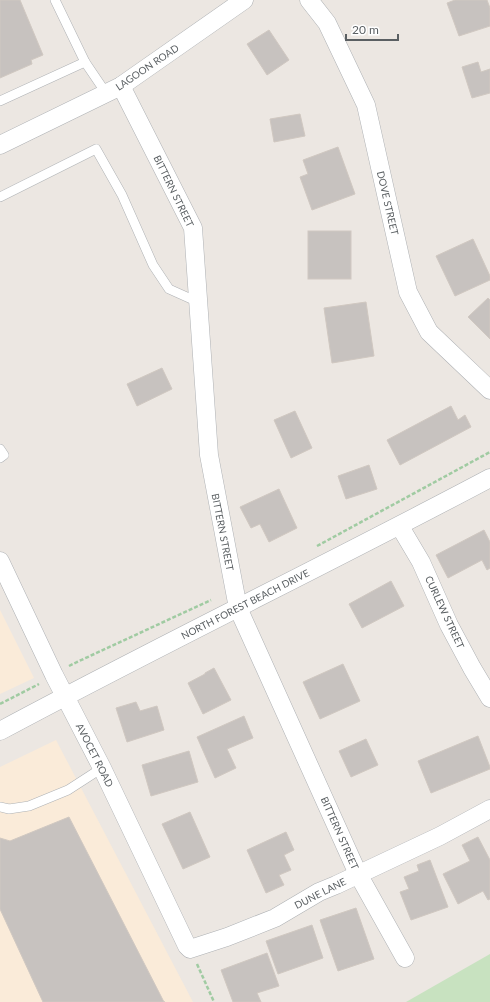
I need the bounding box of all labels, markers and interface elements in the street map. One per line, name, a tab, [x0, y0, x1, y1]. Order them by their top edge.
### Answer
scale bar	[346, 16, 398, 42]
text: 20 m	[352, 22, 379, 37]
street label: LAGOON ROAD	[113, 41, 181, 93]
street label: BITTERN STREET	[151, 153, 197, 229]
street label: DOVE STREET	[375, 170, 401, 236]
street label: BITTERN STREET	[210, 492, 236, 572]
street label: NORTH FOREST BEACH DRIVE	[179, 566, 311, 642]
street label: CURLEW STREET	[423, 574, 467, 650]
street label: AVOCET ROAD	[74, 721, 116, 789]
street label: BITTERN STREET	[319, 795, 361, 871]
street label: DUNE LANE	[292, 875, 348, 911]

